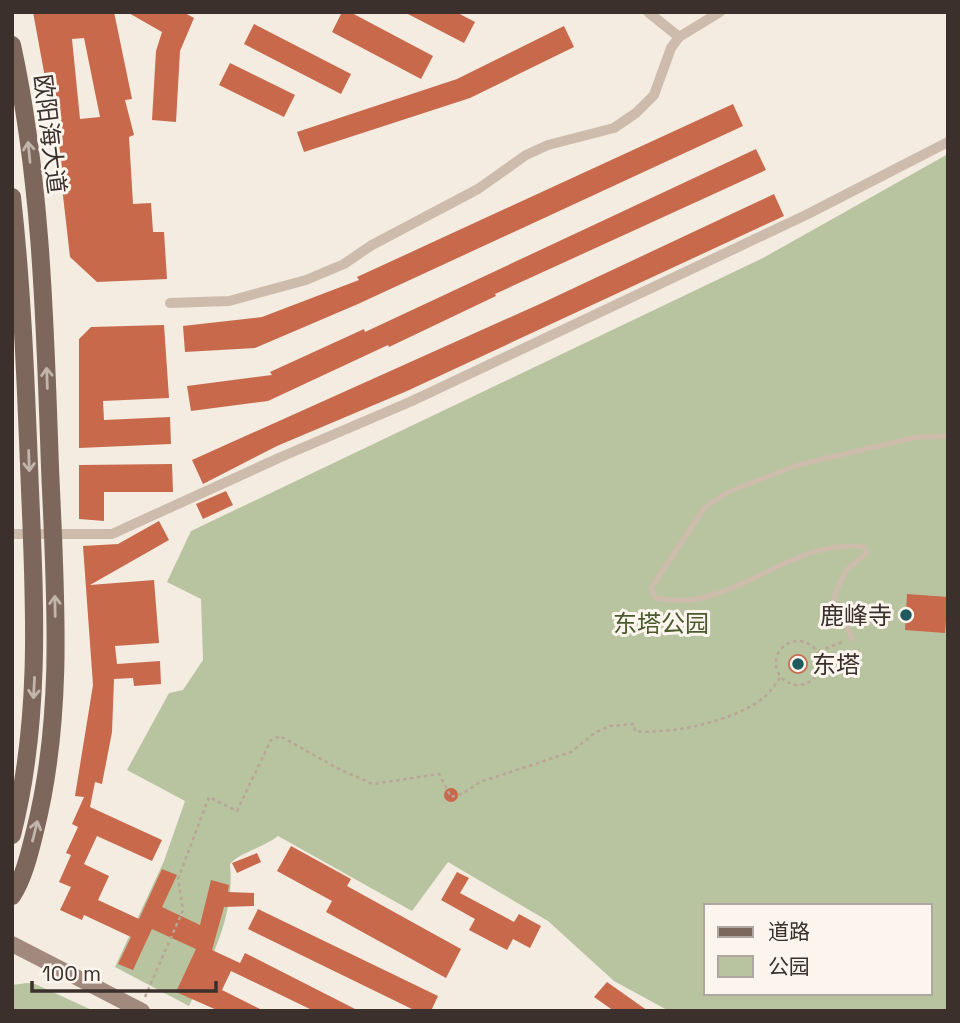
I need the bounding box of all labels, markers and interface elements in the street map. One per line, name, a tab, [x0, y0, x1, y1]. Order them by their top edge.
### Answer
street label: 欧阳海大道	[27, 73, 73, 195]
one-way arrow	[22, 141, 35, 164]
one-way arrow	[40, 367, 53, 390]
one-way arrow	[22, 449, 35, 472]
one-way arrow	[48, 595, 61, 618]
place label: 鹿峰寺	[820, 600, 892, 631]
marker: 鹿峰寺	[898, 607, 914, 623]
park label: 东塔公园	[613, 608, 709, 639]
place label: 东塔	[812, 649, 860, 680]
marker: 东塔	[790, 656, 806, 672]
one-way arrow	[28, 676, 41, 699]
one-way arrow	[29, 821, 42, 843]
legend	[704, 904, 932, 995]
text: 道路	[768, 918, 810, 945]
scale bar	[32, 950, 215, 994]
text: 公园	[768, 953, 810, 980]
text: 100 m	[42, 960, 101, 987]

